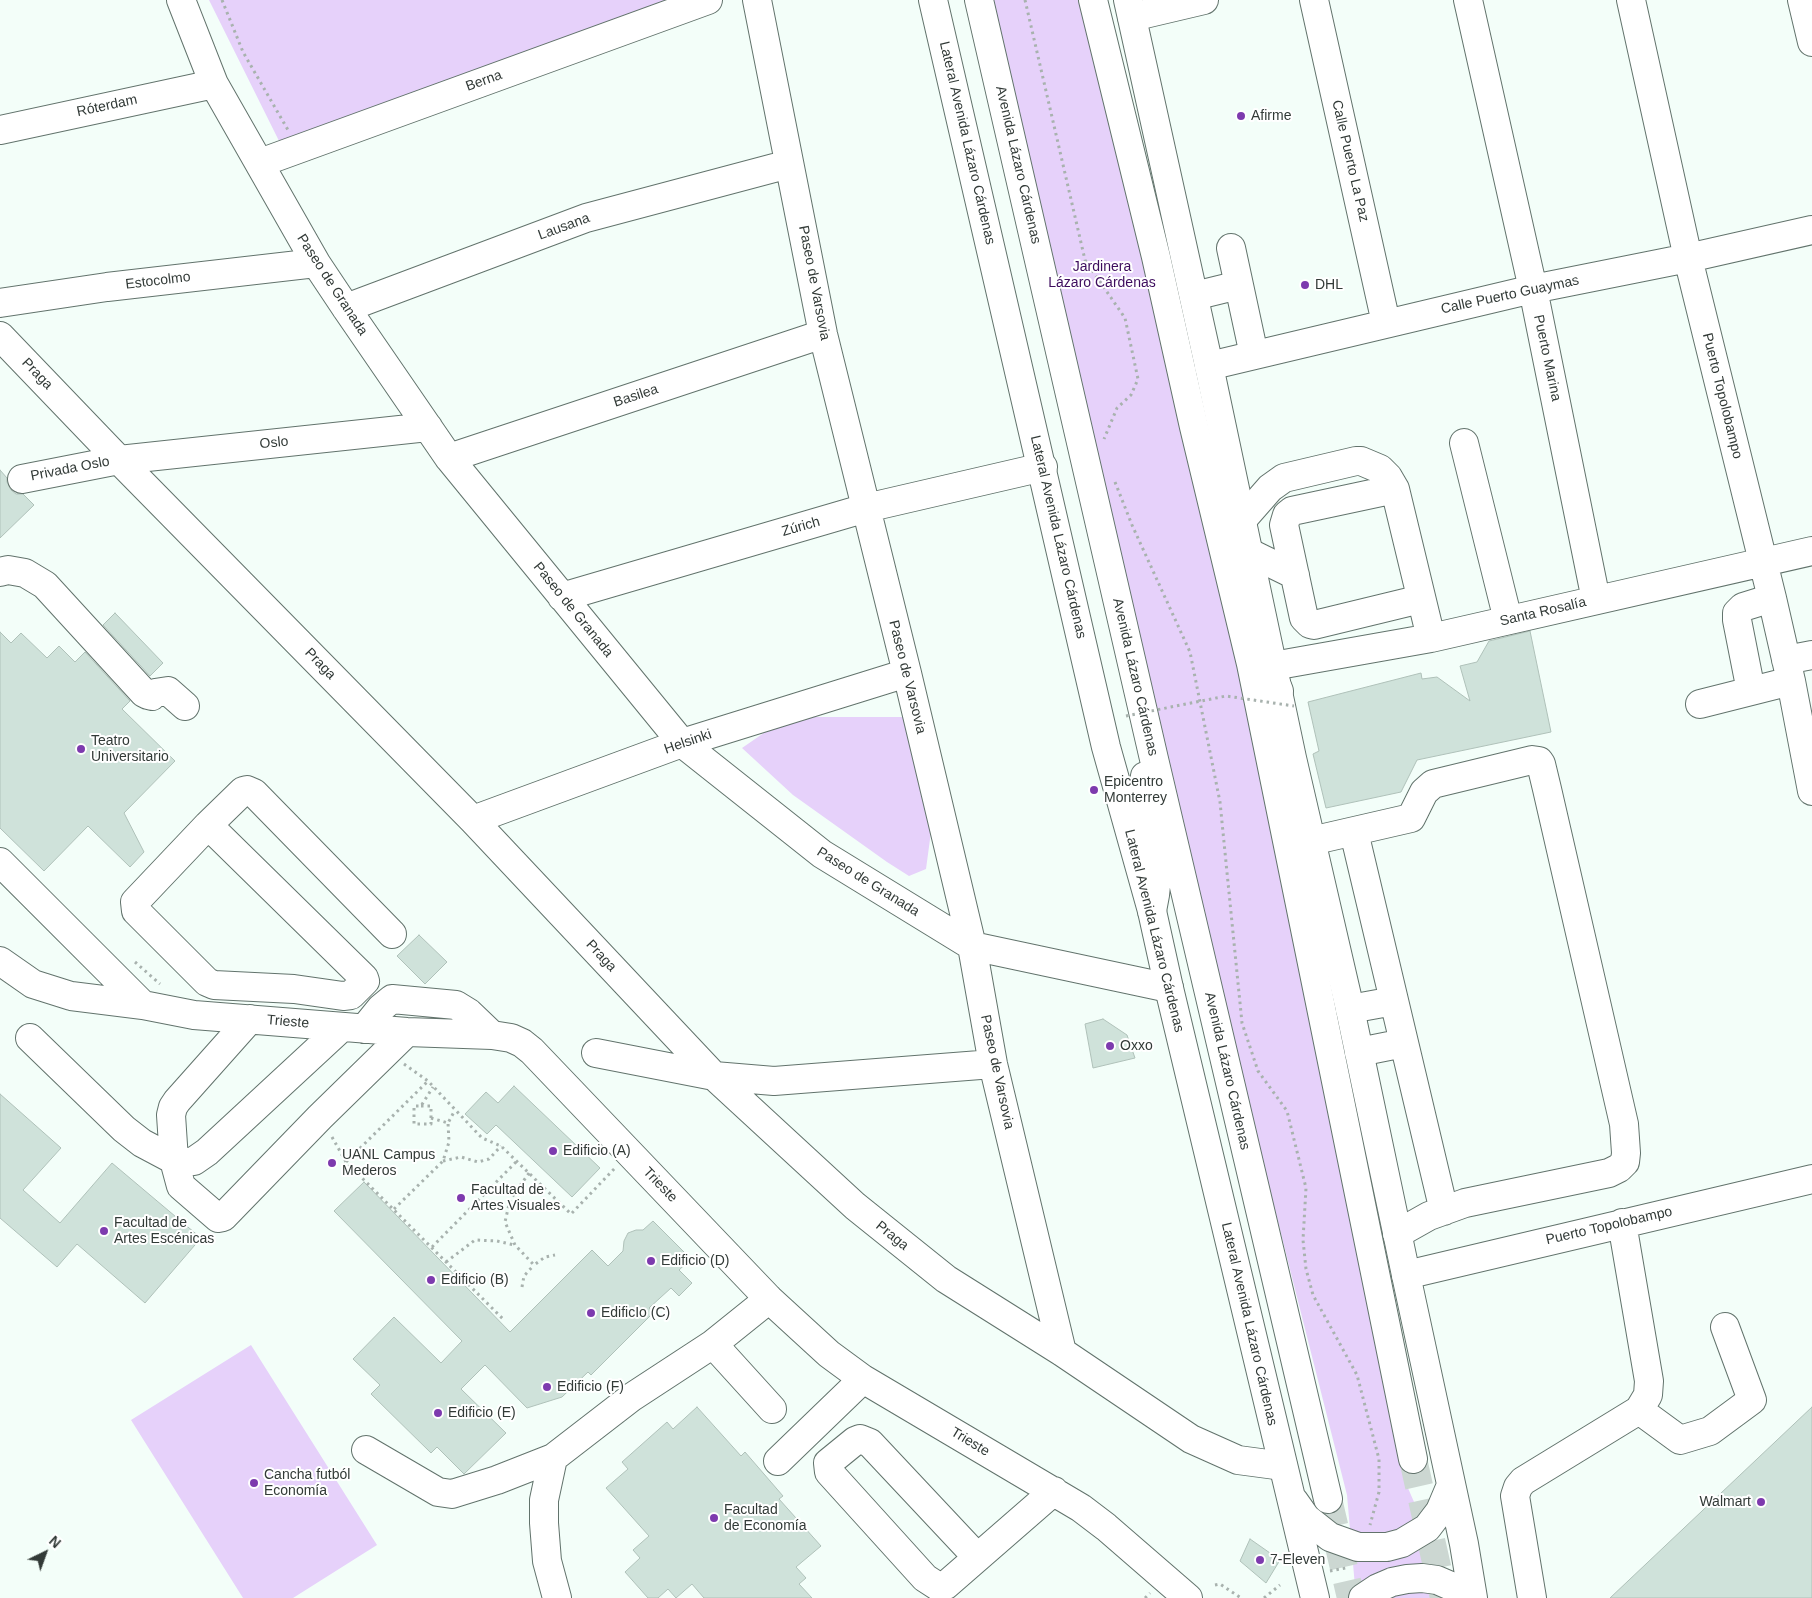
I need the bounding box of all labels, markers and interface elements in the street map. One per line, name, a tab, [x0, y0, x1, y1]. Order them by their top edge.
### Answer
street label: Lateral Avenida Lázaro Cárdenas	[935, 40, 999, 246]
street label: Berna	[464, 67, 504, 95]
street label: Avenida Lázaro Cárdenas	[992, 84, 1044, 246]
street label: Róterdam	[75, 91, 139, 121]
street label: Calle Puerto La Paz	[1328, 98, 1372, 224]
place label: Afirme	[1251, 108, 1291, 124]
marker: Afirme	[1235, 110, 1247, 122]
street label: Lausana	[536, 210, 592, 244]
street label: Paseo de Varsovia	[795, 224, 833, 342]
street label: Paseo de Granada	[293, 231, 371, 339]
park label: Jardinera Lázaro Cárdenas	[1048, 259, 1156, 292]
street label: Estocolmo	[125, 269, 191, 293]
street label: Calle Puerto Guaymas	[1439, 272, 1581, 318]
place label: DHL	[1315, 277, 1343, 293]
marker: DHL	[1299, 279, 1311, 291]
street label: Puerto Marina	[1530, 313, 1564, 403]
street label: Puerto Topolobampo	[1698, 331, 1746, 461]
street label: Praga	[18, 355, 56, 393]
street label: Basilea	[612, 381, 660, 411]
street label: Oslo	[259, 433, 289, 453]
street label: Lateral Avenida Lázaro Cárdenas	[1026, 434, 1090, 640]
street label: Privada Oslo	[29, 453, 111, 485]
street label: Zúrich	[780, 514, 822, 540]
street label: Paseo de Granada	[529, 559, 617, 661]
street label: Santa Rosalía	[1498, 594, 1588, 630]
street label: Avenida Lázaro Cárdenas	[1109, 596, 1161, 758]
street label: Paseo de Varsovia	[885, 618, 929, 736]
street label: Praga	[301, 645, 339, 683]
street label: Helsinki	[662, 726, 714, 758]
place label: Teatro Universitario	[91, 733, 169, 766]
marker: Teatro Universitario	[75, 743, 87, 755]
place label: Epicentro Monterrey	[1104, 774, 1167, 806]
marker: Epicentro Monterrey	[1088, 784, 1100, 796]
street label: Lateral Avenida Lázaro Cárdenas	[1121, 828, 1187, 1034]
street label: Paseo de Granada	[814, 844, 922, 920]
street label: Praga	[582, 937, 620, 975]
street label: Avenida Lázaro Cárdenas	[1201, 990, 1253, 1152]
street label: Trieste	[266, 1012, 310, 1032]
street label: Paseo de Varsovia	[977, 1013, 1017, 1131]
place label: Oxxo	[1120, 1038, 1153, 1054]
marker: Oxxo	[1104, 1040, 1116, 1052]
place label: Edificio (A)	[563, 1143, 631, 1159]
marker: Edificio (A)	[547, 1145, 559, 1157]
place label: UANL Campus Mederos	[342, 1147, 435, 1180]
marker: UANL Campus Mederos	[326, 1157, 338, 1169]
street label: Trieste	[639, 1164, 681, 1206]
place label: Facultad de Artes Visuales	[471, 1182, 560, 1214]
marker: Facultad de Artes Visuales	[455, 1192, 467, 1204]
street label: Puerto Topolobampo	[1544, 1203, 1674, 1249]
place label: Facultad de Artes Escénicas	[114, 1215, 214, 1248]
street label: Praga	[872, 1218, 912, 1254]
street label: Lateral Avenida Lázaro Cárdenas	[1217, 1221, 1281, 1427]
marker: Facultad de Artes Escénicas	[98, 1225, 110, 1237]
place label: Edificio (D)	[661, 1253, 729, 1269]
marker: Edificio (D)	[645, 1255, 657, 1267]
place label: Edificio (B)	[441, 1272, 509, 1288]
marker: Edificio (B)	[425, 1274, 437, 1286]
place label: EdificIo (C)	[601, 1305, 670, 1321]
marker: EdificIo (C)	[585, 1307, 597, 1319]
place label: Edificio (F)	[557, 1379, 624, 1395]
marker: Edificio (F)	[541, 1381, 553, 1393]
place label: Edificio (E)	[448, 1405, 516, 1421]
marker: Edificio (E)	[432, 1407, 444, 1419]
street label: Trieste	[948, 1424, 992, 1460]
place label: Cancha futból Economía	[264, 1467, 350, 1500]
marker: Cancha futból Economía	[248, 1477, 260, 1489]
place label: Walmart	[1699, 1494, 1751, 1510]
marker: Walmart	[1755, 1496, 1767, 1508]
place label: Facultad de Economía	[724, 1502, 806, 1534]
marker: Facultad de Economía	[708, 1512, 720, 1524]
north arrow	[20, 1528, 70, 1578]
text: N	[46, 1533, 64, 1551]
place label: 7-Eleven	[1270, 1552, 1325, 1568]
marker: 7-Eleven	[1254, 1554, 1266, 1566]

